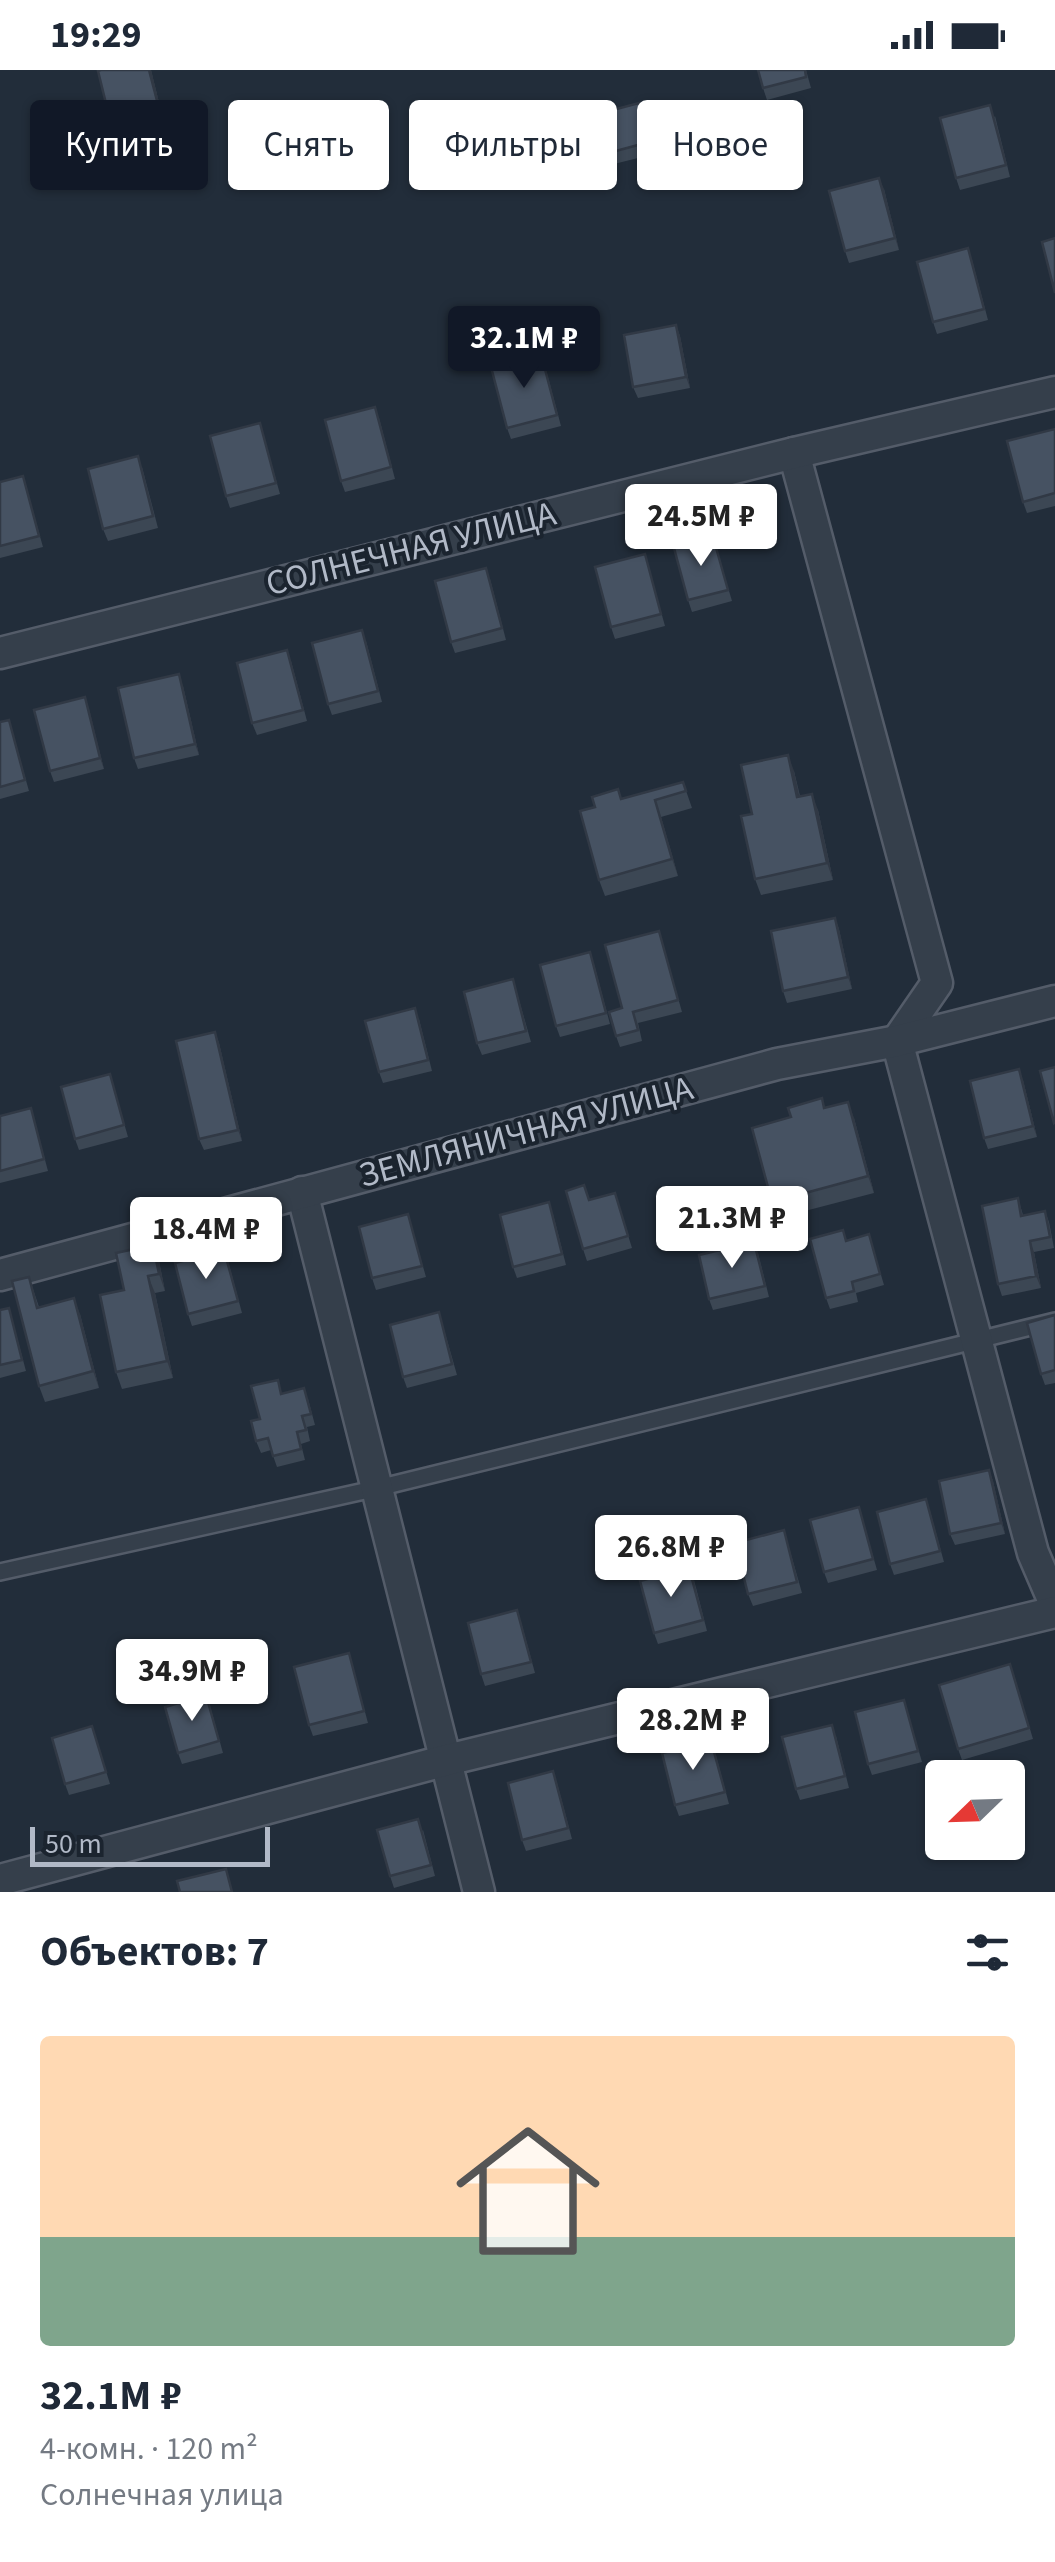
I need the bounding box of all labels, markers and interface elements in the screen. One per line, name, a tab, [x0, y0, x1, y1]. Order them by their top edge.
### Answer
text: 19:29	[50, 8, 142, 62]
chip: Купить	[30, 100, 208, 190]
chip: Снять	[228, 100, 389, 190]
chip: Фильтры	[409, 100, 617, 190]
chip: Новое	[637, 100, 803, 190]
pin: 32.1M ₽	[432, 306, 616, 391]
text: 32.1M ₽	[470, 315, 578, 361]
pin: 24.5M ₽	[609, 484, 793, 569]
street label: СОЛНЕЧНАЯ УЛИЦА	[261, 489, 561, 609]
text: 24.5M ₽	[647, 493, 755, 539]
street label: ЗЕМЛЯНИЧНАЯ УЛИЦА	[353, 1063, 699, 1201]
pin: 21.3M ₽	[640, 1186, 824, 1271]
text: 21.3M ₽	[678, 1195, 786, 1241]
pin: 18.4M ₽	[114, 1197, 298, 1282]
text: 18.4M ₽	[152, 1206, 260, 1252]
pin: 26.8M ₽	[579, 1515, 763, 1600]
text: 26.8M ₽	[617, 1524, 725, 1570]
pin: 34.9M ₽	[100, 1639, 284, 1724]
text: 34.9M ₽	[138, 1648, 246, 1694]
pin: 28.2M ₽	[601, 1688, 785, 1773]
text: 28.2M ₽	[639, 1697, 747, 1743]
north arrow	[925, 1760, 1025, 1860]
map controls	[925, 1760, 1025, 1860]
scale bar	[30, 1822, 270, 1866]
text: 50 m	[45, 1824, 102, 1864]
text: Объектов: 7	[40, 1922, 269, 1982]
icon: filters	[960, 1925, 1015, 1980]
icon: home	[438, 2101, 618, 2281]
text: 32.1M ₽	[40, 2366, 182, 2426]
text: 4-комн. · 120 m²	[40, 2426, 258, 2472]
text: Солнечная улица	[40, 2472, 284, 2518]

